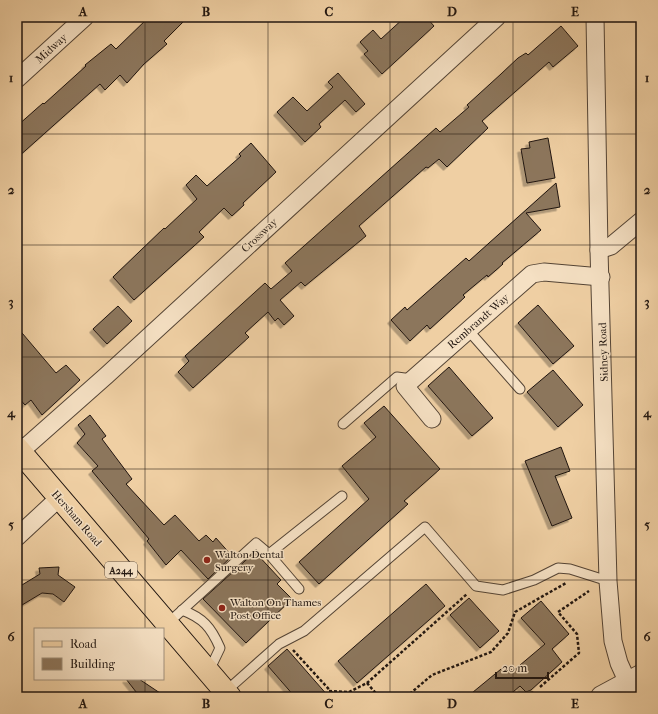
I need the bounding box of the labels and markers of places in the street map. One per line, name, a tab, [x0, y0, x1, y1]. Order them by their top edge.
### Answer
place label: Walton Dental Surgery	[214, 548, 283, 574]
marker: Walton Dental Surgery	[202, 555, 212, 565]
place label: Walton On Thames Post Office	[229, 596, 321, 622]
marker: Walton On Thames Post Office	[217, 603, 227, 613]

